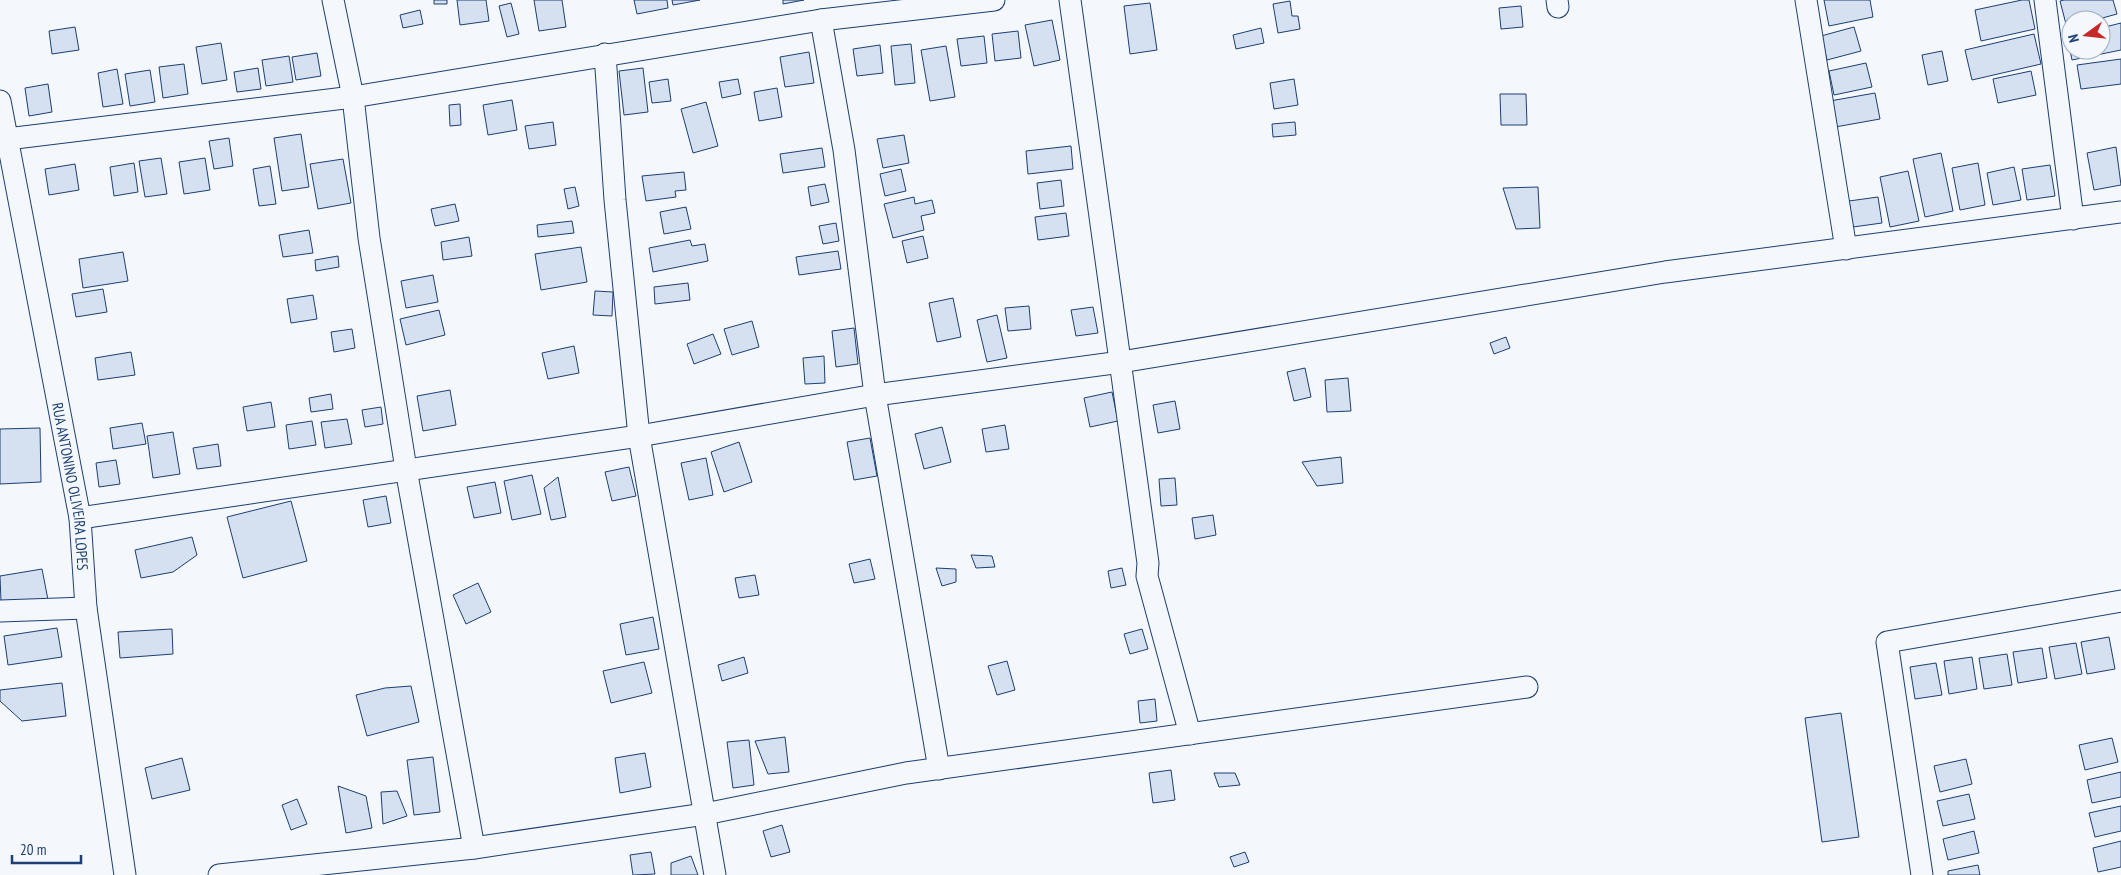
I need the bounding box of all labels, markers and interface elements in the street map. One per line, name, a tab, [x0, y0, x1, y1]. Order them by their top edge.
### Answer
north arrow	[2061, 10, 2111, 60]
text: N	[2064, 32, 2083, 44]
street label: RUA ANTONINO OLIVEIRA LOPES	[49, 401, 93, 571]
scale bar	[12, 832, 81, 864]
text: 20 m	[20, 840, 46, 859]

